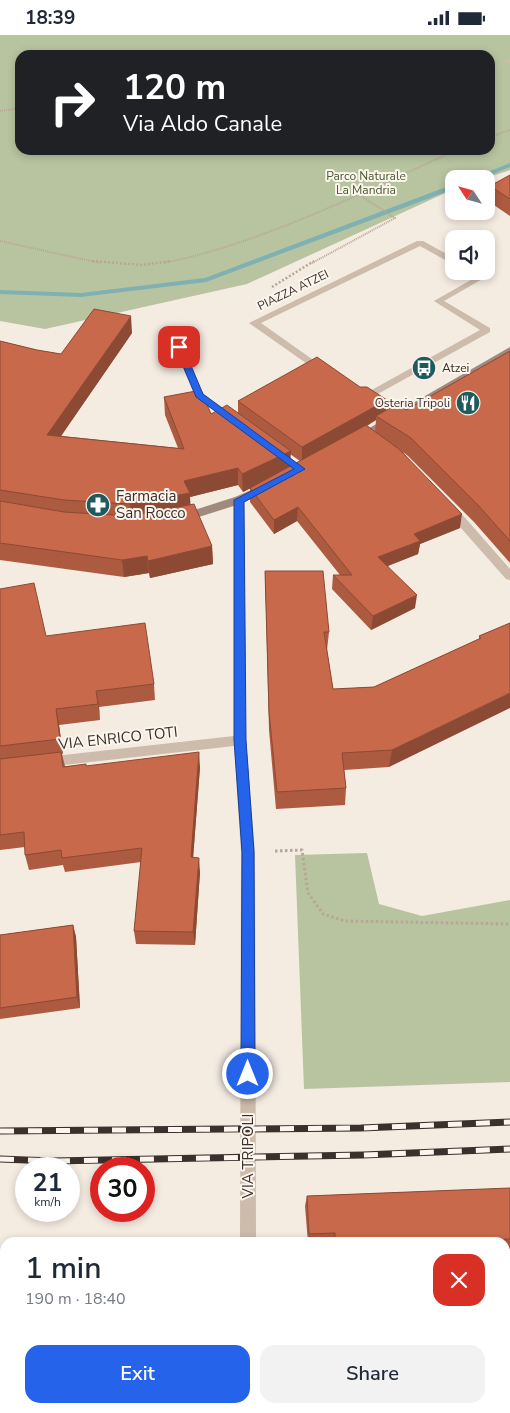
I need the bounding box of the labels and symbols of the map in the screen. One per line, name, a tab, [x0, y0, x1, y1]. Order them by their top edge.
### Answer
park label: Parco Naturale La Mandria	[326, 168, 406, 198]
north arrow	[445, 170, 495, 220]
street label: PIAZZA ATZEI	[255, 266, 331, 314]
pin	[158, 326, 200, 368]
bus stop icon: Atzei	[411, 355, 437, 381]
place label: Atzei	[442, 360, 469, 376]
restaurant icon: Osteria Tripoli	[455, 390, 481, 416]
place label: Osteria Tripoli	[375, 395, 450, 411]
place label: Farmacia San Rocco	[116, 486, 186, 523]
pharmacy icon: Farmacia San Rocco	[85, 492, 111, 518]
street label: VIA ENRICO TOTI	[56, 722, 179, 754]
position arrow	[221, 1047, 273, 1099]
street label: VIA TRIPOLI	[238, 1114, 258, 1199]
speed limit sign: 30	[90, 1157, 155, 1222]

